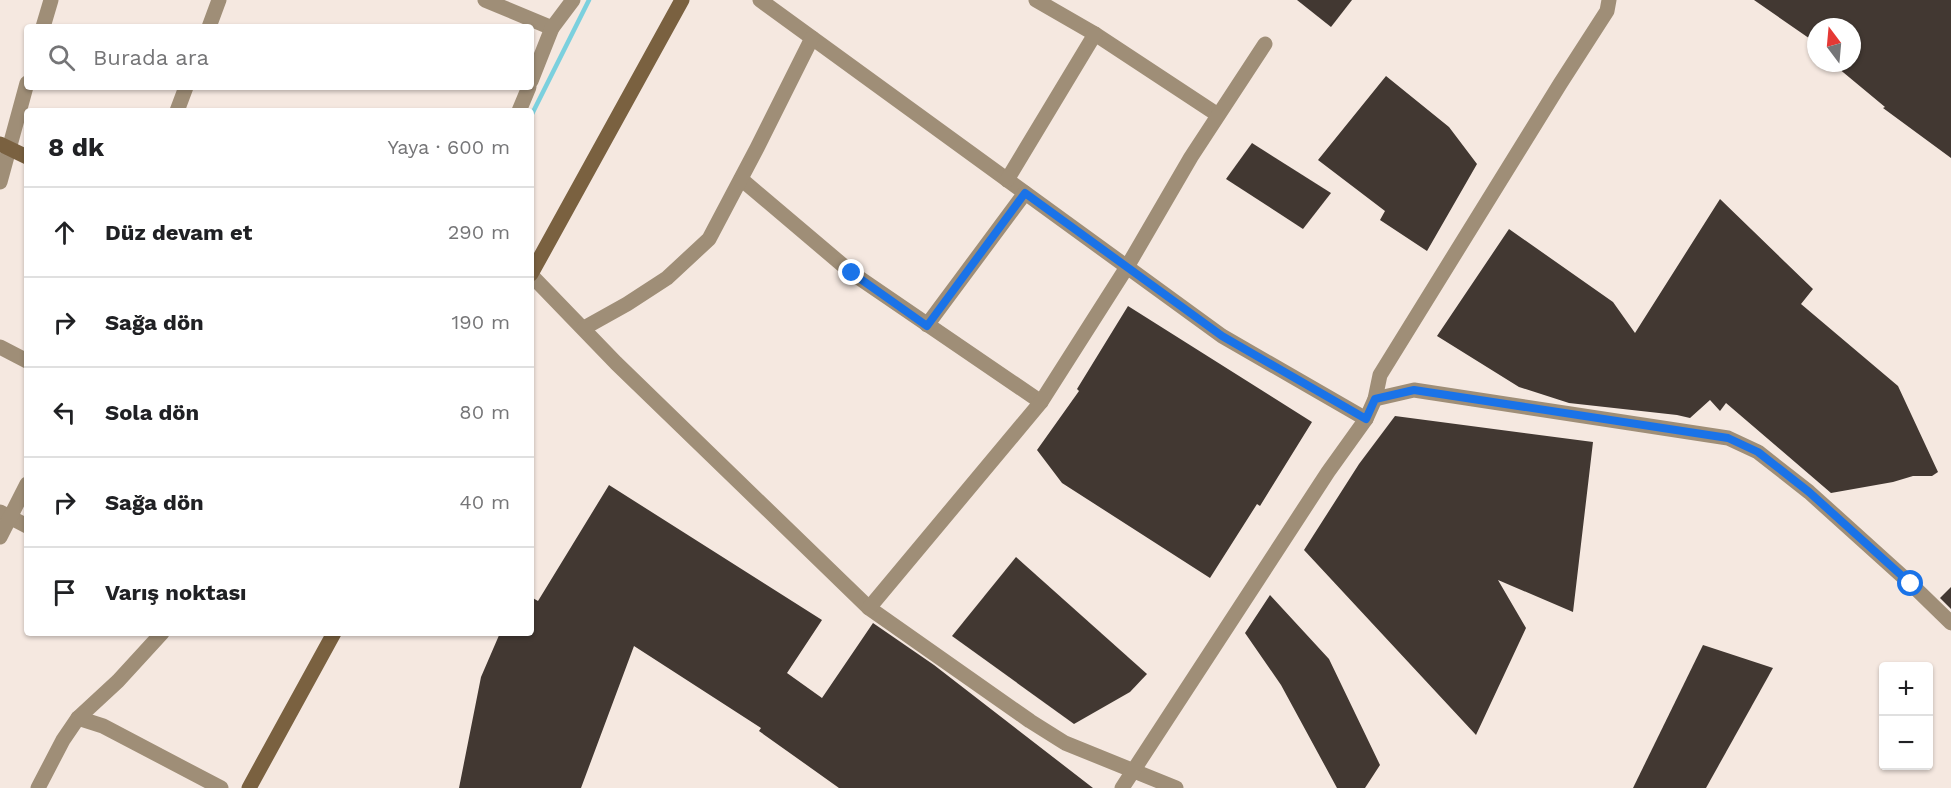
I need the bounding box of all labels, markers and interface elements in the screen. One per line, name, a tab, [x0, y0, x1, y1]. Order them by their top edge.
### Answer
north arrow	[1807, 18, 1861, 72]
search box	[24, 24, 534, 90]
icon: search	[45, 41, 78, 74]
text: Burada ara	[93, 45, 209, 70]
text: 8 dk	[48, 132, 104, 162]
text: Yaya · 600 m	[388, 135, 510, 159]
icon: ahead	[48, 216, 81, 249]
text: Düz devam et	[105, 220, 252, 245]
text: 290 m	[448, 220, 510, 244]
route end	[838, 259, 864, 285]
icon: right	[48, 306, 81, 339]
text: Sağa dön	[105, 310, 204, 335]
text: 190 m	[452, 310, 510, 334]
icon: left	[48, 396, 81, 429]
text: Sola dön	[105, 400, 199, 425]
text: 80 m	[459, 400, 510, 424]
icon: right	[48, 486, 81, 519]
text: Sağa dön	[105, 490, 204, 515]
text: 40 m	[459, 490, 510, 514]
route start	[1897, 570, 1923, 596]
icon: arrive	[48, 576, 81, 609]
text: Varış noktası	[105, 580, 247, 605]
map controls	[1879, 662, 1933, 770]
button: +	[1879, 662, 1933, 716]
button: −	[1879, 716, 1933, 770]

